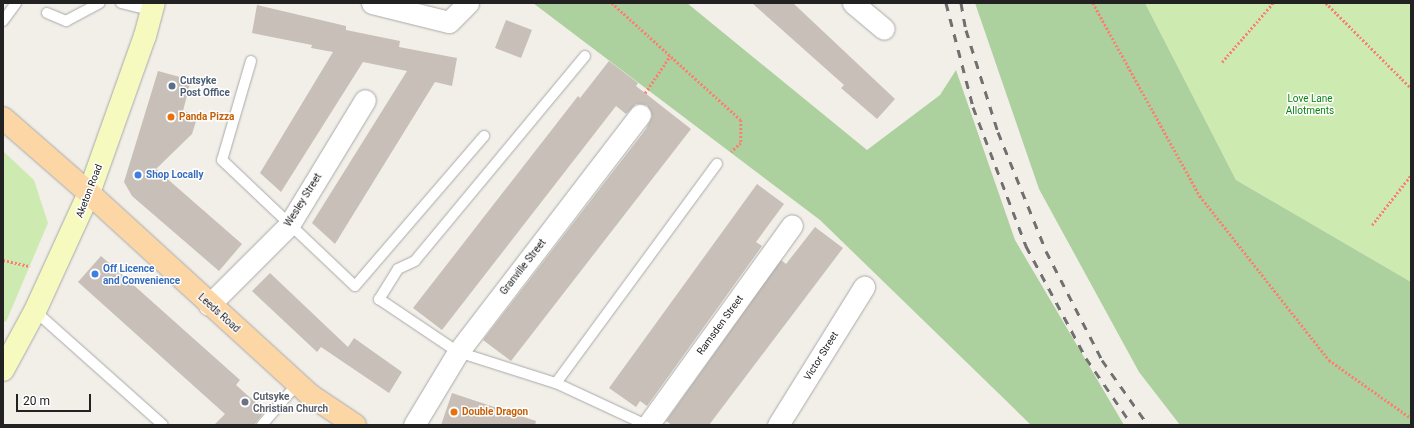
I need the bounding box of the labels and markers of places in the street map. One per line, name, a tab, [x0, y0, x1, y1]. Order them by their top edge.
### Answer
place label: Cutsyke Post Office	[180, 74, 230, 98]
marker: Cutsyke Post Office	[167, 81, 177, 91]
place label: Panda Pizza	[179, 111, 234, 123]
marker: Panda Pizza	[166, 112, 176, 122]
place label: Shop Locally	[146, 169, 203, 181]
marker: Shop Locally	[133, 170, 143, 180]
place label: Off Licence and Convenience	[103, 262, 180, 286]
marker: Off Licence and Convenience	[90, 269, 100, 279]
place label: Cutsyke Christian Church	[253, 390, 328, 414]
marker: Cutsyke Christian Church	[240, 397, 250, 407]
place label: Double Dragon	[462, 406, 528, 418]
marker: Double Dragon	[449, 407, 459, 417]

